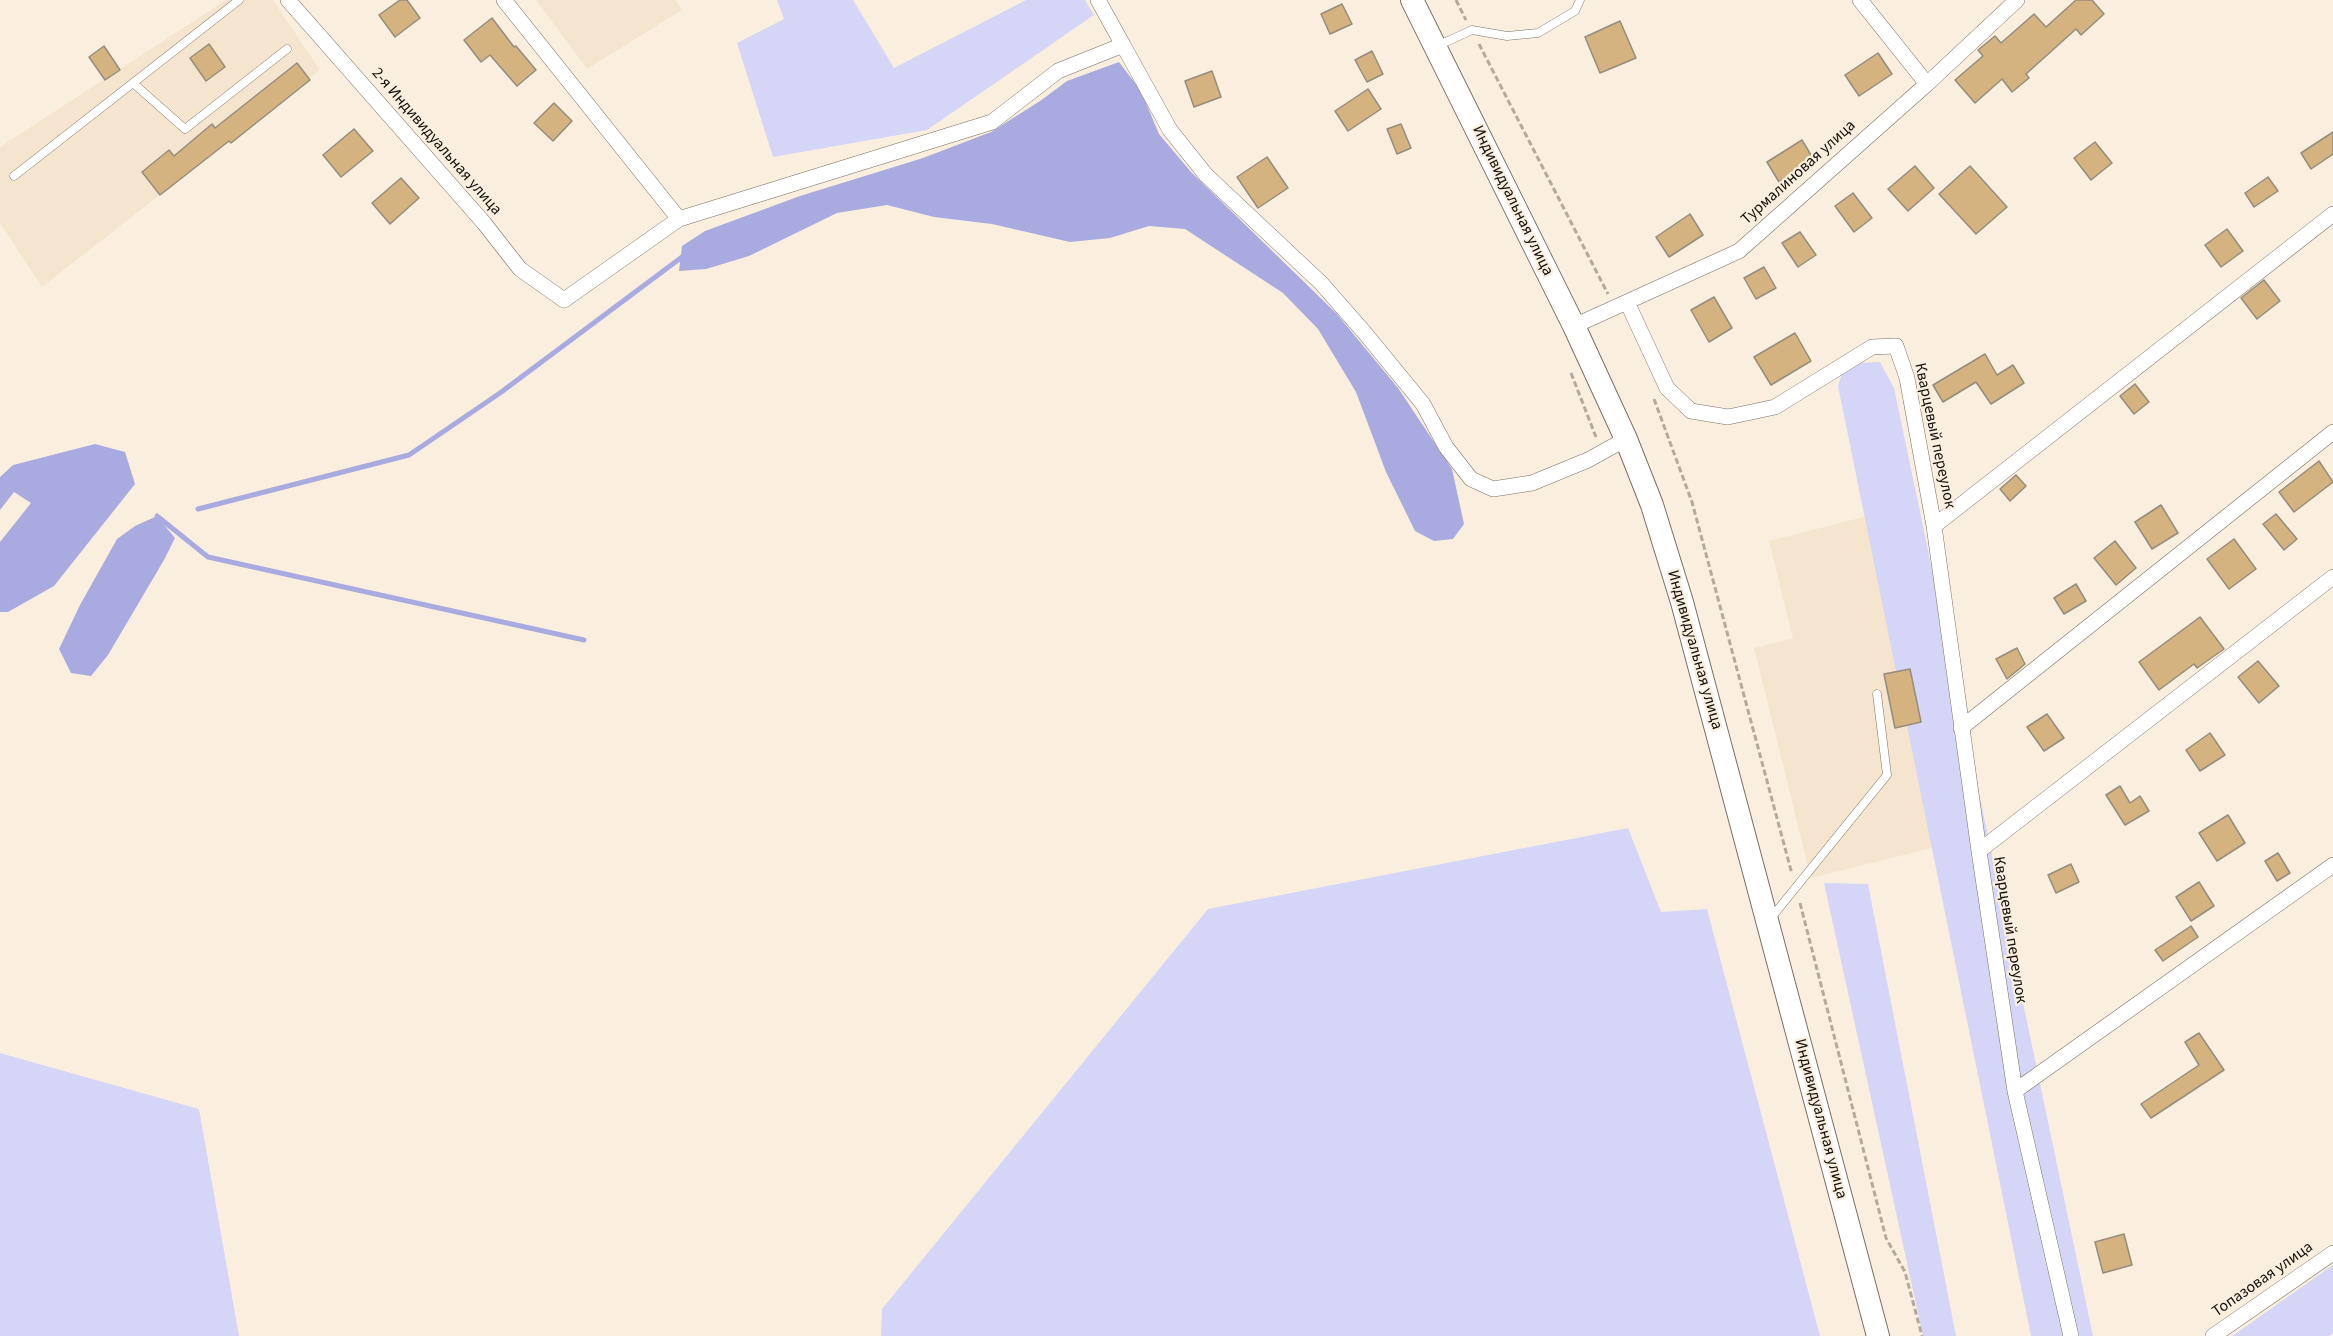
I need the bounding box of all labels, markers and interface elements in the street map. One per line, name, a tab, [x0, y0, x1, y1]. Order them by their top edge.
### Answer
street label: 2-я Индивидуальная улица	[367, 64, 505, 220]
street label: Турмалиновая улица	[1738, 117, 1860, 229]
street label: Индивидуальная улица	[1467, 123, 1557, 279]
street label: Кварцевый переулок	[1909, 361, 1959, 511]
street label: Индивидуальная улица	[1662, 568, 1726, 732]
street label: Кварцевый переулок	[1988, 855, 2030, 1005]
street label: Индивидуальная улица	[1789, 1037, 1851, 1201]
street label: Топазовая улица	[2209, 1238, 2317, 1322]

